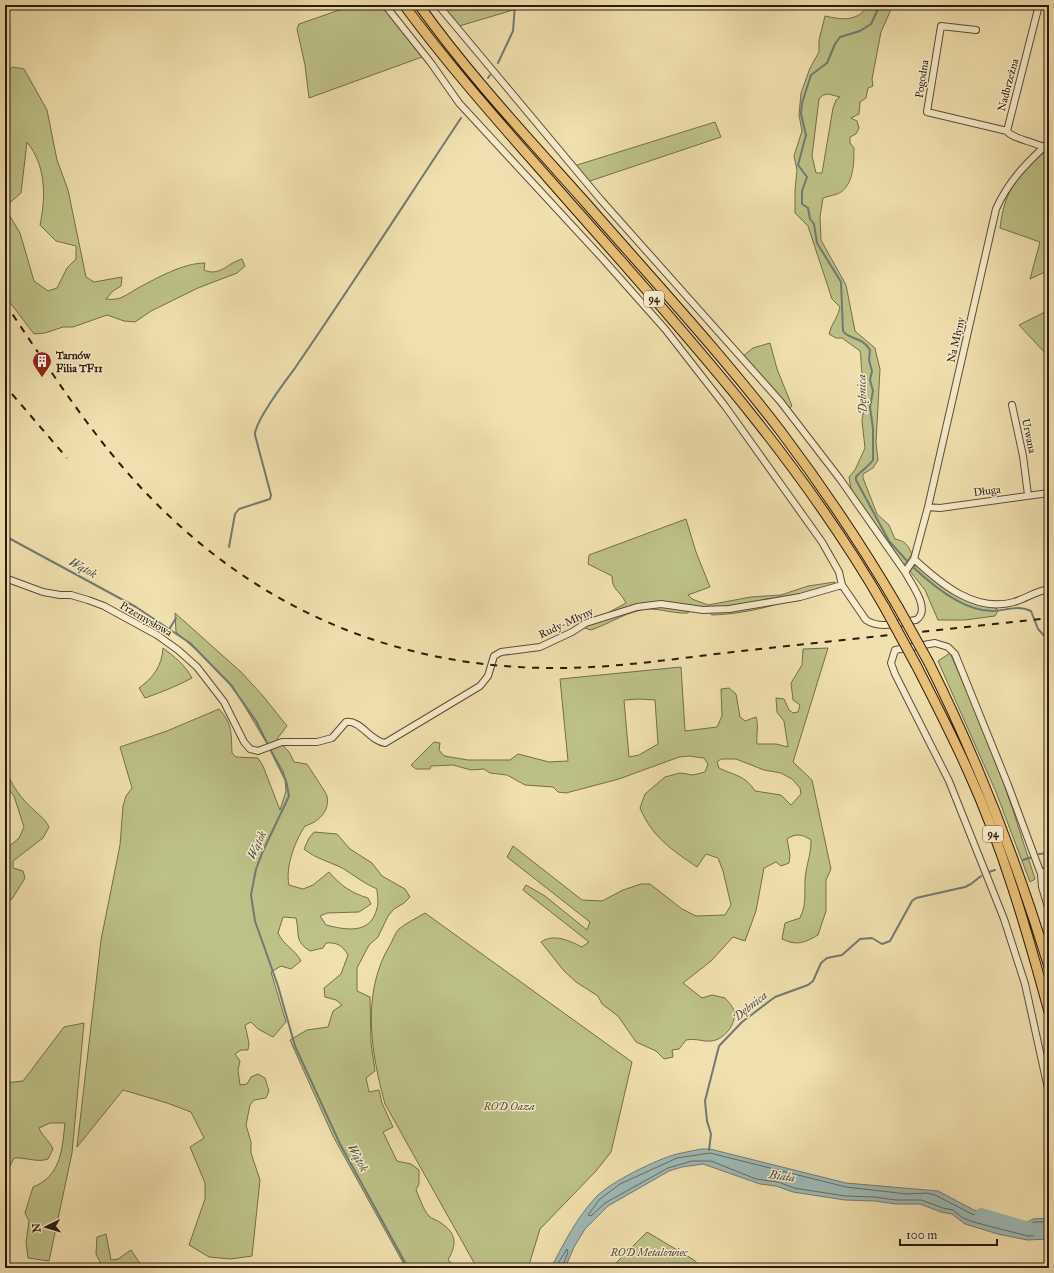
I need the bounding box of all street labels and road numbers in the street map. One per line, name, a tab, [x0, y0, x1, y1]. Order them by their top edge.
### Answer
street label: Nadbrzeżna	[995, 57, 1021, 113]
street label: Pogodna	[913, 59, 931, 99]
road number: 94	[644, 291, 664, 307]
street label: Na Młyny	[944, 315, 968, 364]
street label: Urwana	[1019, 418, 1039, 455]
street label: Długa	[973, 483, 1002, 499]
street label: Przemysłowa	[117, 599, 175, 639]
street label: Rudy-Młyny	[537, 604, 596, 641]
road number: 94	[983, 826, 1003, 842]

